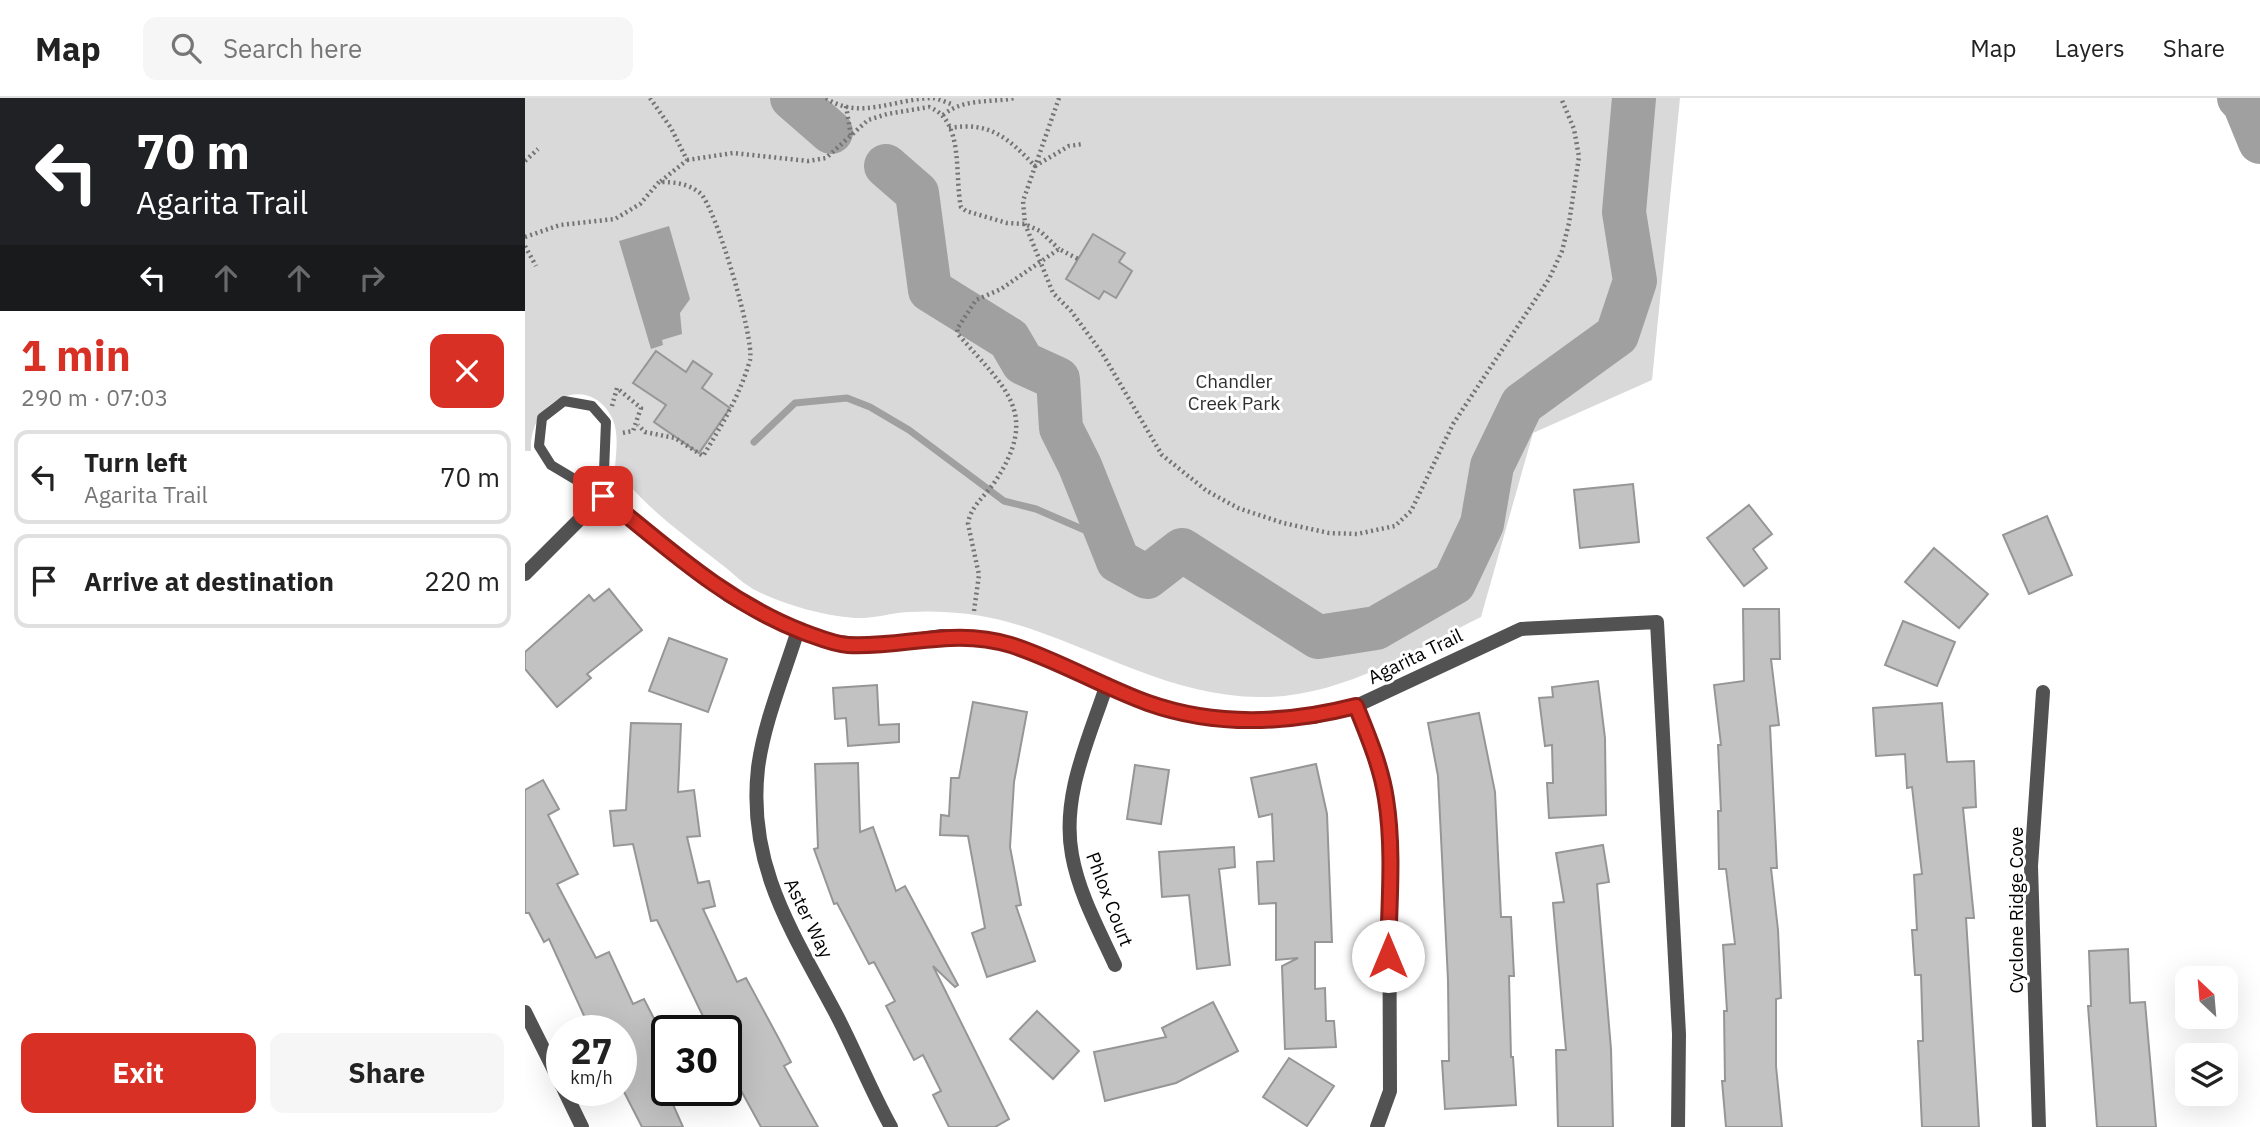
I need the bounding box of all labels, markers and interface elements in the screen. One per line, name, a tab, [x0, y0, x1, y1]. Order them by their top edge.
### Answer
search box	[143, 17, 633, 80]
text: Map	[35, 27, 101, 70]
icon: search	[167, 29, 205, 67]
text: Search here	[223, 31, 362, 65]
text: Map	[1970, 32, 2017, 64]
text: Layers	[2055, 32, 2125, 64]
text: Share	[2163, 32, 2225, 64]
text: 70 m	[136, 119, 250, 182]
icon: left	[21, 126, 112, 217]
text: Agarita Trail	[136, 181, 308, 223]
icon: left	[134, 259, 172, 297]
icon: ahead	[207, 259, 245, 297]
icon: ahead	[280, 259, 318, 297]
icon: right	[353, 259, 391, 297]
text: 1 min	[21, 328, 131, 383]
button: close	[430, 334, 504, 408]
park label: Chandler Creek Park	[1188, 369, 1280, 415]
text: 290 m · 07:03	[21, 382, 168, 412]
text: Turn left	[84, 445, 187, 479]
icon: left	[25, 458, 63, 496]
text: 70 m	[440, 460, 500, 494]
pin	[573, 466, 633, 526]
icon: arrive	[584, 477, 622, 515]
text: Agarita Trail	[84, 479, 208, 509]
icon: arrive	[25, 562, 63, 600]
text: Arrive at destination	[84, 564, 334, 598]
text: 220 m	[424, 564, 500, 598]
street label: Agarita Trail	[1364, 623, 1466, 689]
street label: Cyclone Ridge Cove	[2004, 827, 2028, 993]
street label: Phlox Court	[1081, 849, 1139, 949]
street label: Aster Way	[779, 874, 839, 962]
position arrow	[1351, 919, 1425, 993]
north arrow	[2175, 966, 2238, 1029]
map controls	[2175, 966, 2238, 1106]
speed limit sign: 30	[651, 1015, 742, 1106]
text: 27	[570, 1028, 613, 1074]
button: Exit	[21, 1033, 256, 1113]
button: Share	[270, 1033, 504, 1113]
button: layers	[2175, 1043, 2238, 1106]
text: km/h	[570, 1066, 613, 1089]

